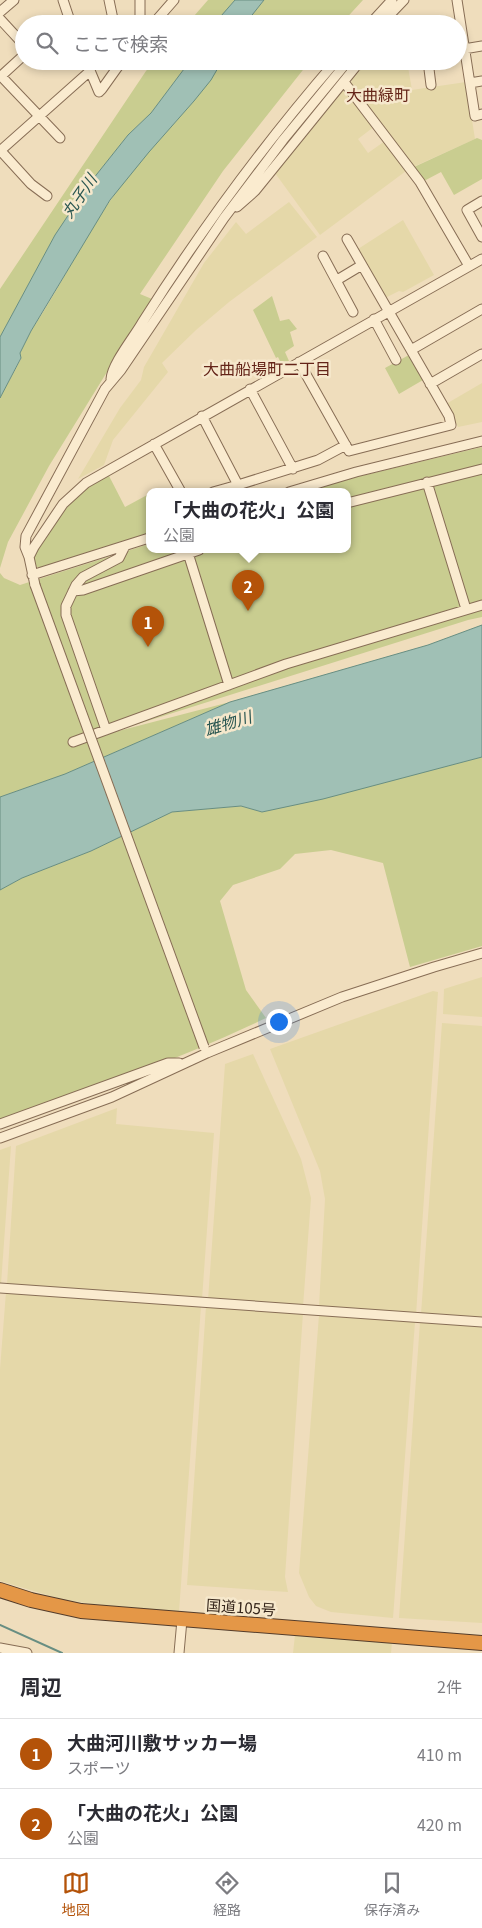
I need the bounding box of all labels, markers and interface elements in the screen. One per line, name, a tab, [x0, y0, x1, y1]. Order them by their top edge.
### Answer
search box	[15, 15, 467, 70]
icon: search	[33, 29, 61, 57]
text: ここで検索	[73, 29, 168, 56]
district label: 大曲緑町	[346, 82, 410, 106]
water label: 丸子川	[55, 167, 103, 222]
district label: 大曲船場町二丁目	[203, 356, 331, 380]
popup	[146, 488, 351, 553]
text: 「大曲の花火」公園	[163, 495, 334, 522]
text: 公園	[163, 522, 195, 546]
pin: 2	[232, 570, 264, 611]
pin: 1	[132, 606, 164, 647]
water label: 雄物川	[201, 703, 256, 741]
your location	[266, 1009, 292, 1035]
street label: 国道105号	[205, 1594, 277, 1619]
text: 周辺	[20, 1671, 62, 1701]
text: 2件	[437, 1674, 462, 1698]
text: 大曲河川敷サッカー場	[67, 1728, 257, 1755]
text: 1	[31, 1742, 41, 1766]
text: 410 m	[417, 1742, 462, 1766]
text: スポーツ	[67, 1755, 131, 1779]
text: 「大曲の花火」公園	[67, 1798, 238, 1825]
text: 2	[31, 1812, 41, 1836]
text: 420 m	[417, 1812, 462, 1836]
text: 公園	[67, 1825, 99, 1849]
tab: 地図	[62, 1869, 90, 1919]
tab: 経路	[213, 1869, 241, 1919]
tab: 保存済み	[364, 1869, 420, 1919]

